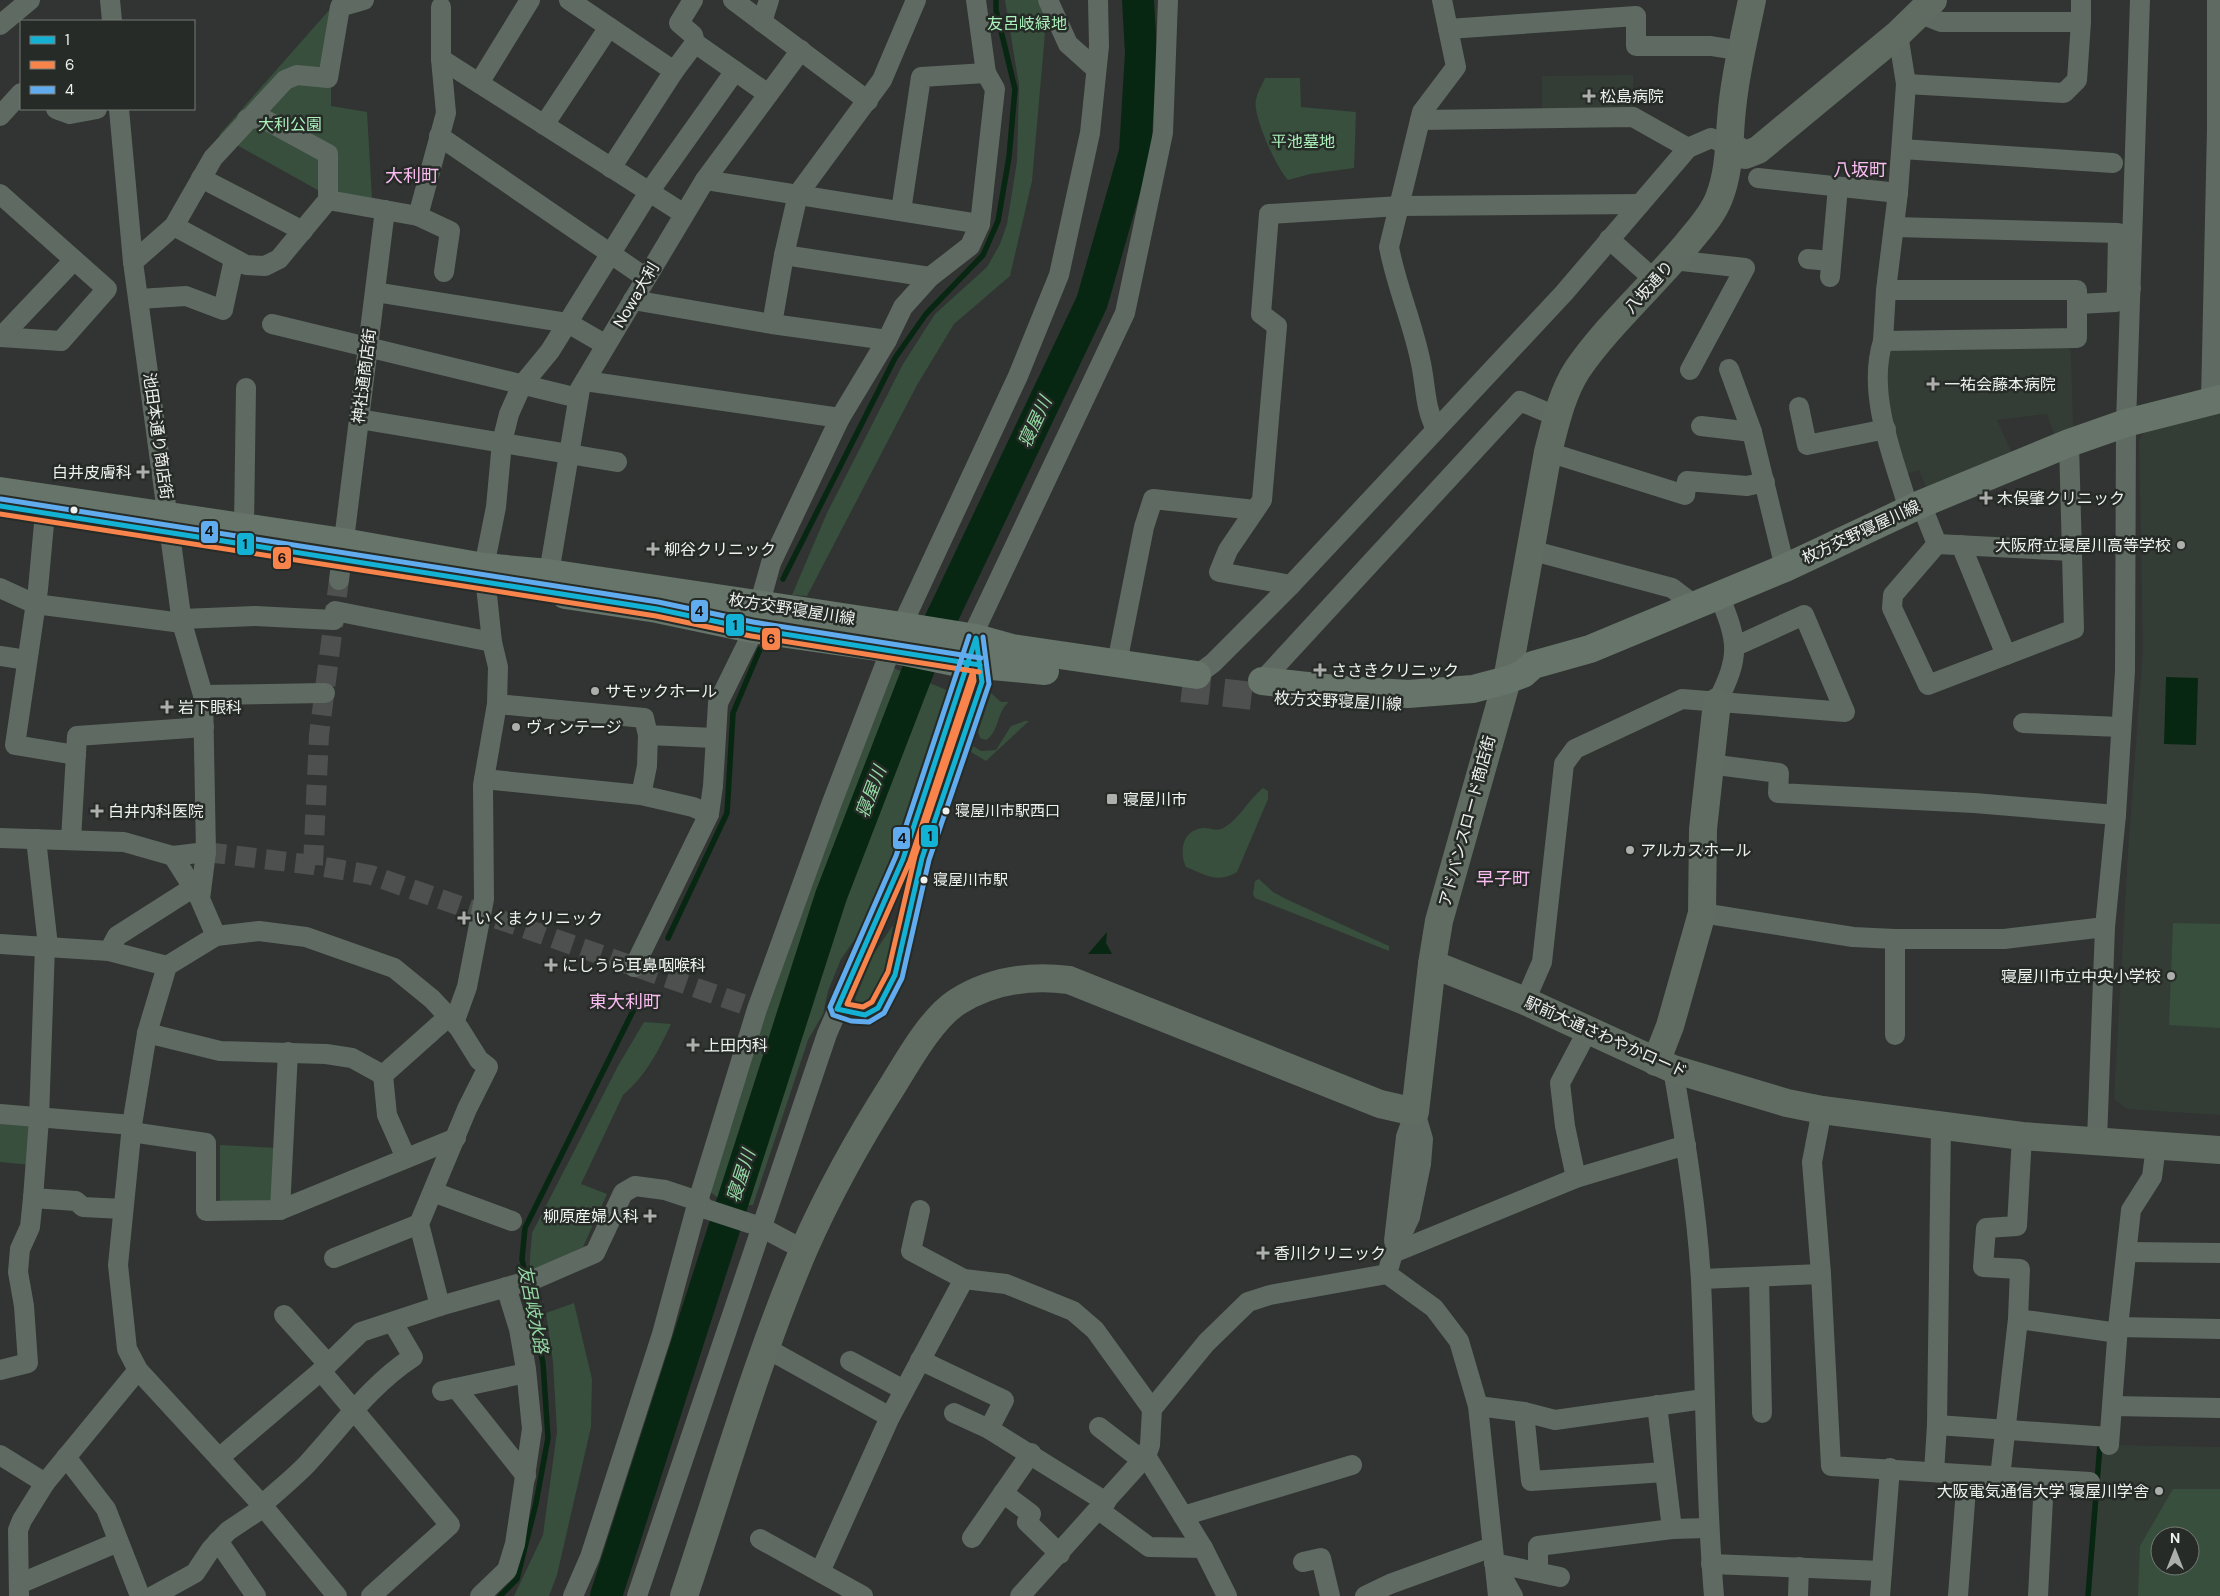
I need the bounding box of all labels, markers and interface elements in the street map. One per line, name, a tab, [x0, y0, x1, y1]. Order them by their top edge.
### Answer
park label: 友呂岐緑地	[987, 13, 1067, 34]
legend	[20, 20, 195, 110]
text: 1	[65, 30, 70, 50]
text: 6	[65, 55, 74, 75]
text: 4	[65, 80, 74, 100]
place label: 松島病院	[1600, 86, 1664, 107]
marker: 松島病院	[1582, 89, 1596, 103]
park label: 大利公園	[258, 114, 322, 135]
park label: 平池墓地	[1271, 131, 1335, 152]
district label: 八坂町	[1833, 158, 1887, 182]
district label: 大利町	[385, 164, 439, 188]
street label: 八坂通り	[1620, 256, 1678, 318]
street label: Nowa大利	[608, 258, 664, 332]
street label: 神社通商店街	[348, 327, 380, 425]
street label: 池田本通り商店街	[139, 371, 177, 501]
place label: 一祐会藤本病院	[1944, 374, 2056, 395]
marker: 一祐会藤本病院	[1926, 377, 1940, 391]
water label: 寝屋川	[1013, 391, 1058, 452]
place label: 白井皮膚科	[52, 462, 132, 483]
marker: 白井皮膚科	[136, 465, 150, 479]
place label: 木俣肇クリニック	[1997, 488, 2125, 509]
marker: 木俣肇クリニック	[1979, 491, 1993, 505]
street label: 枚方交野寝屋川線	[1799, 495, 1923, 569]
unlabelled marker	[69, 505, 79, 515]
line badge: 4	[200, 520, 219, 544]
text: 4	[204, 522, 214, 540]
line badge: 1	[236, 532, 255, 556]
text: 1	[242, 535, 248, 553]
place label: 大阪府立寝屋川高等学校	[1995, 535, 2171, 556]
place label: 柳谷クリニック	[664, 539, 776, 560]
marker: 大阪府立寝屋川高等学校	[2175, 539, 2187, 551]
marker: 柳谷クリニック	[646, 542, 660, 556]
line badge: 6	[272, 546, 292, 570]
text: 6	[278, 549, 287, 567]
street label: 枚方交野寝屋川線	[727, 589, 857, 629]
line badge: 4	[690, 599, 709, 623]
text: 4	[694, 602, 704, 620]
line badge: 1	[725, 613, 745, 637]
text: 1	[732, 616, 738, 634]
line badge: 6	[761, 627, 781, 651]
text: 6	[767, 630, 776, 648]
place label: ささきクリニック	[1331, 660, 1459, 681]
marker: ささきクリニック	[1313, 663, 1327, 677]
place label: サモックホール	[605, 681, 717, 702]
marker: サモックホール	[589, 685, 601, 697]
street label: 枚方交野寝屋川線	[1274, 687, 1402, 715]
place label: 岩下眼科	[178, 697, 242, 718]
marker: 岩下眼科	[160, 700, 174, 714]
place label: ヴィンテージ	[526, 717, 622, 738]
marker: ヴィンテージ	[510, 721, 522, 733]
street label: アドバンスロード商店街	[1434, 733, 1500, 909]
water label: 寝屋川	[850, 761, 893, 822]
place label: 寝屋川市	[1123, 789, 1187, 810]
marker: 寝屋川市	[1105, 792, 1119, 806]
place label: 白井内科医院	[108, 801, 204, 822]
place label: 寝屋川市駅西口	[955, 801, 1060, 821]
marker: 白井内科医院	[90, 804, 104, 818]
marker: 寝屋川市駅西口	[941, 806, 951, 816]
line badge: 1	[920, 824, 939, 848]
line badge: 4	[892, 826, 911, 850]
text: 1	[927, 827, 933, 845]
text: 4	[897, 829, 907, 847]
place label: アルカスホール	[1640, 840, 1751, 861]
marker: アルカスホール	[1624, 844, 1636, 856]
district label: 早子町	[1476, 867, 1530, 891]
place label: 寝屋川市駅	[933, 870, 1008, 890]
marker: 寝屋川市駅	[919, 875, 929, 885]
place label: いくまクリニック	[475, 908, 603, 929]
marker: いくまクリニック	[457, 911, 471, 925]
place label: にしうら耳鼻咽喉科	[562, 955, 706, 976]
marker: にしうら耳鼻咽喉科	[544, 958, 558, 972]
place label: 寝屋川市立中央小学校	[2001, 966, 2161, 987]
marker: 寝屋川市立中央小学校	[2165, 970, 2177, 982]
district label: 東大利町	[589, 990, 661, 1014]
street label: 駅前大通さわやかロード	[1521, 992, 1691, 1082]
place label: 上田内科	[704, 1035, 768, 1056]
marker: 上田内科	[686, 1038, 700, 1052]
water label: 寝屋川	[721, 1145, 761, 1205]
place label: 柳原産婦人科	[543, 1206, 639, 1227]
marker: 柳原産婦人科	[643, 1209, 657, 1223]
place label: 香川クリニック	[1274, 1243, 1386, 1264]
marker: 香川クリニック	[1256, 1246, 1270, 1260]
water label: 友呂岐水路	[513, 1263, 554, 1357]
place label: 大阪電気通信大学 寝屋川学舎	[1937, 1481, 2149, 1502]
marker: 大阪電気通信大学 寝屋川学舎	[2153, 1485, 2165, 1497]
north arrow	[2150, 1526, 2200, 1576]
text: N	[2170, 1529, 2180, 1547]

